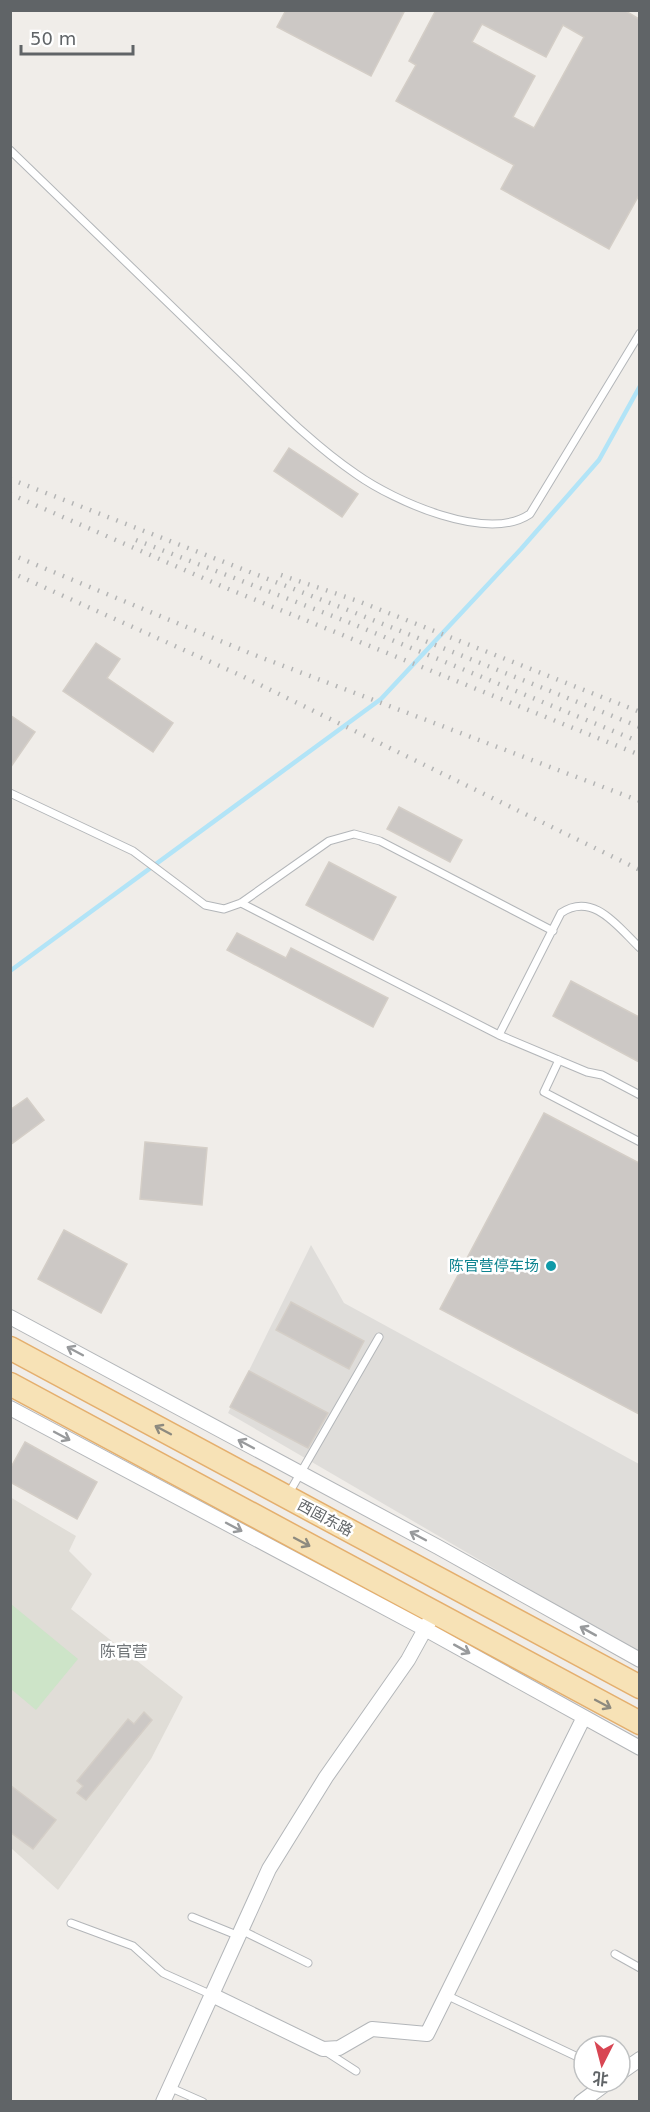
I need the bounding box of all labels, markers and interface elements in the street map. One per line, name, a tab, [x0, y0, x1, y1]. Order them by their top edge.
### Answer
scale bar	[21, 18, 134, 56]
text: 50 m	[30, 28, 76, 49]
place label: 陈官营停车场	[449, 1257, 539, 1275]
marker: 陈官营停车场	[544, 1259, 558, 1273]
one-way arrow	[66, 1345, 84, 1356]
one-way arrow	[155, 1424, 172, 1436]
one-way arrow	[53, 1430, 70, 1442]
one-way arrow	[238, 1438, 256, 1449]
street label: 西固东路	[294, 1496, 356, 1540]
one-way arrow	[225, 1521, 242, 1533]
one-way arrow	[410, 1530, 427, 1542]
one-way arrow	[293, 1537, 311, 1548]
one-way arrow	[580, 1625, 598, 1636]
district label: 陈官营	[100, 1642, 148, 1661]
one-way arrow	[452, 1644, 470, 1655]
one-way arrow	[594, 1699, 612, 1710]
north arrow	[572, 2034, 632, 2094]
text: 北	[592, 2068, 609, 2089]

